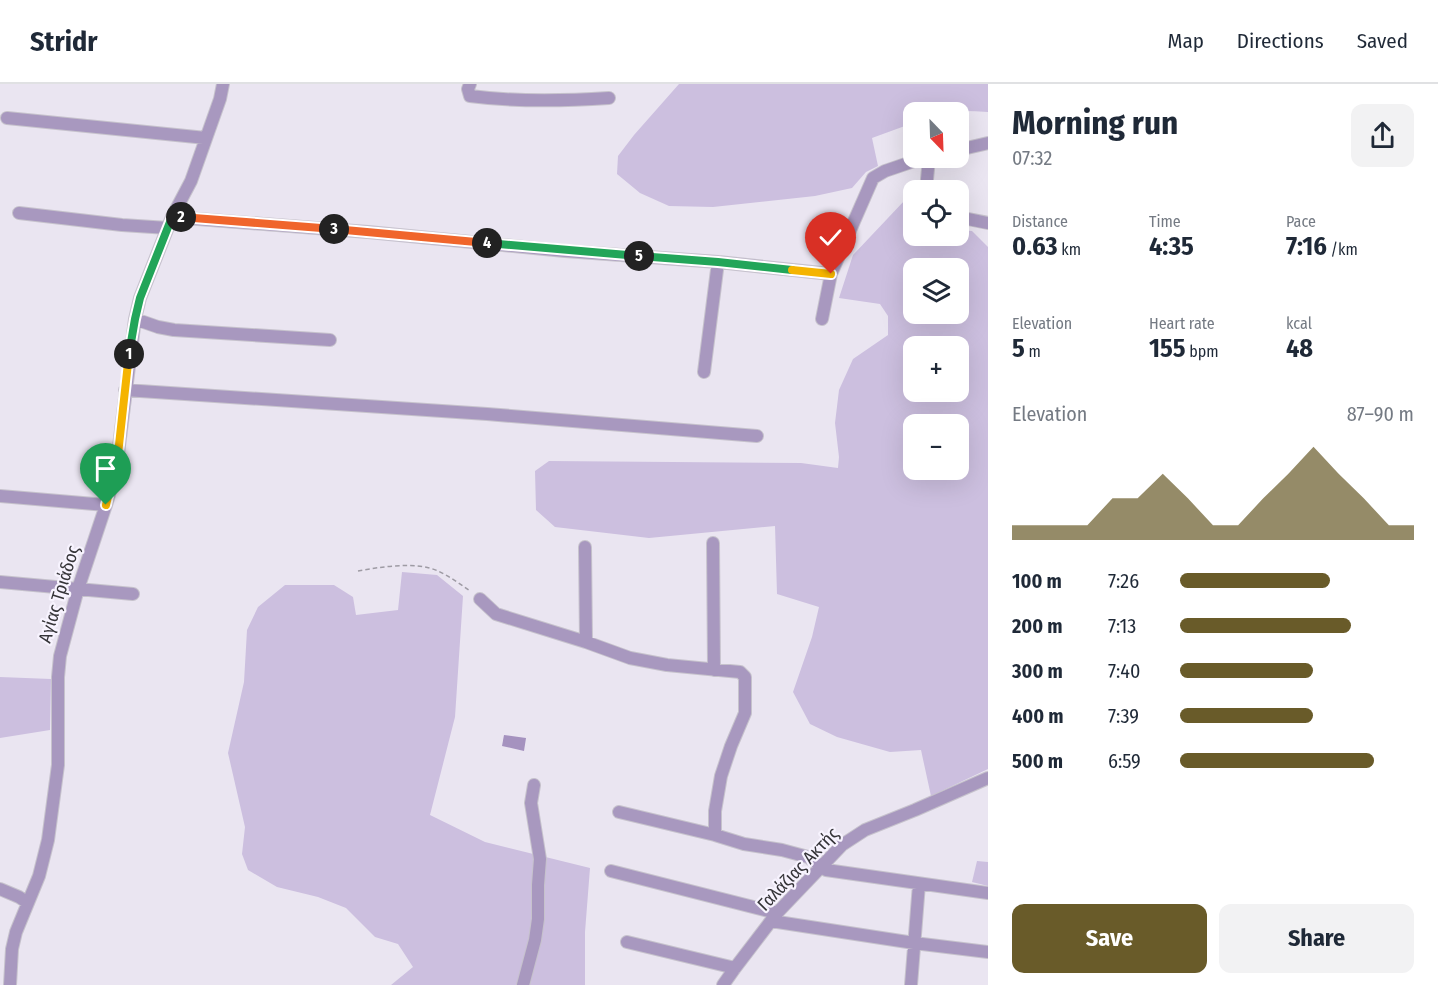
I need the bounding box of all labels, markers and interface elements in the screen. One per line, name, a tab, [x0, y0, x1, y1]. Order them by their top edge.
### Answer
text: Stridr	[30, 25, 97, 58]
text: Map	[1167, 28, 1204, 54]
text: Directions	[1237, 28, 1324, 54]
text: Saved	[1357, 28, 1408, 54]
north arrow	[903, 102, 969, 168]
map controls	[903, 102, 969, 480]
text: Morning run	[1012, 103, 1178, 143]
button: share	[1351, 104, 1414, 167]
text: 07:32	[1012, 146, 1052, 170]
button: locate	[903, 180, 969, 246]
pin: 2	[166, 202, 196, 232]
text: 2	[177, 207, 185, 226]
pin	[805, 212, 856, 274]
text: Distance	[1012, 212, 1068, 231]
text: Time	[1149, 212, 1181, 231]
text: Pace	[1286, 212, 1316, 231]
pin: 3	[319, 214, 349, 244]
text: 3	[330, 219, 338, 238]
icon: check	[814, 221, 847, 254]
pin: 4	[472, 228, 502, 258]
text: 0.63	[1012, 231, 1058, 262]
text: 4:35	[1149, 231, 1194, 262]
text: 7:16	[1286, 231, 1327, 262]
text: 4	[483, 233, 491, 252]
text: km	[1058, 240, 1081, 259]
text: /km	[1327, 240, 1358, 259]
pin: 5	[624, 241, 654, 271]
text: 5	[635, 246, 643, 265]
button: layers	[903, 258, 969, 324]
text: Elevation	[1012, 314, 1072, 333]
text: Heart rate	[1149, 314, 1215, 333]
text: kcal	[1286, 314, 1312, 333]
text: 5	[1012, 333, 1025, 364]
text: 155	[1149, 333, 1185, 364]
text: 48	[1286, 333, 1313, 364]
button: +	[903, 336, 969, 402]
pin: 1	[114, 339, 144, 369]
text: m	[1025, 342, 1041, 361]
text: bpm	[1185, 342, 1219, 361]
text: 1	[126, 344, 132, 363]
text: Elevation	[1012, 402, 1087, 426]
text: 87–90 m	[1347, 402, 1414, 426]
button: −	[903, 414, 969, 480]
pin	[80, 443, 131, 505]
icon: arrive	[89, 452, 122, 485]
street label: Αγίας Τριάδος	[34, 542, 84, 645]
text: 100 m	[1012, 569, 1062, 593]
text: 7:26	[1108, 569, 1139, 593]
text: 200 m	[1012, 614, 1063, 638]
text: 7:13	[1108, 614, 1136, 638]
text: 300 m	[1012, 659, 1063, 683]
text: 7:40	[1108, 659, 1140, 683]
text: 400 m	[1012, 704, 1064, 728]
text: 7:39	[1108, 704, 1139, 728]
text: 500 m	[1012, 749, 1063, 773]
text: 6:59	[1108, 749, 1141, 773]
street label: Γαλάζιας Ακτής	[753, 822, 844, 915]
button: Save	[1012, 904, 1207, 973]
button: Share	[1219, 904, 1414, 973]

